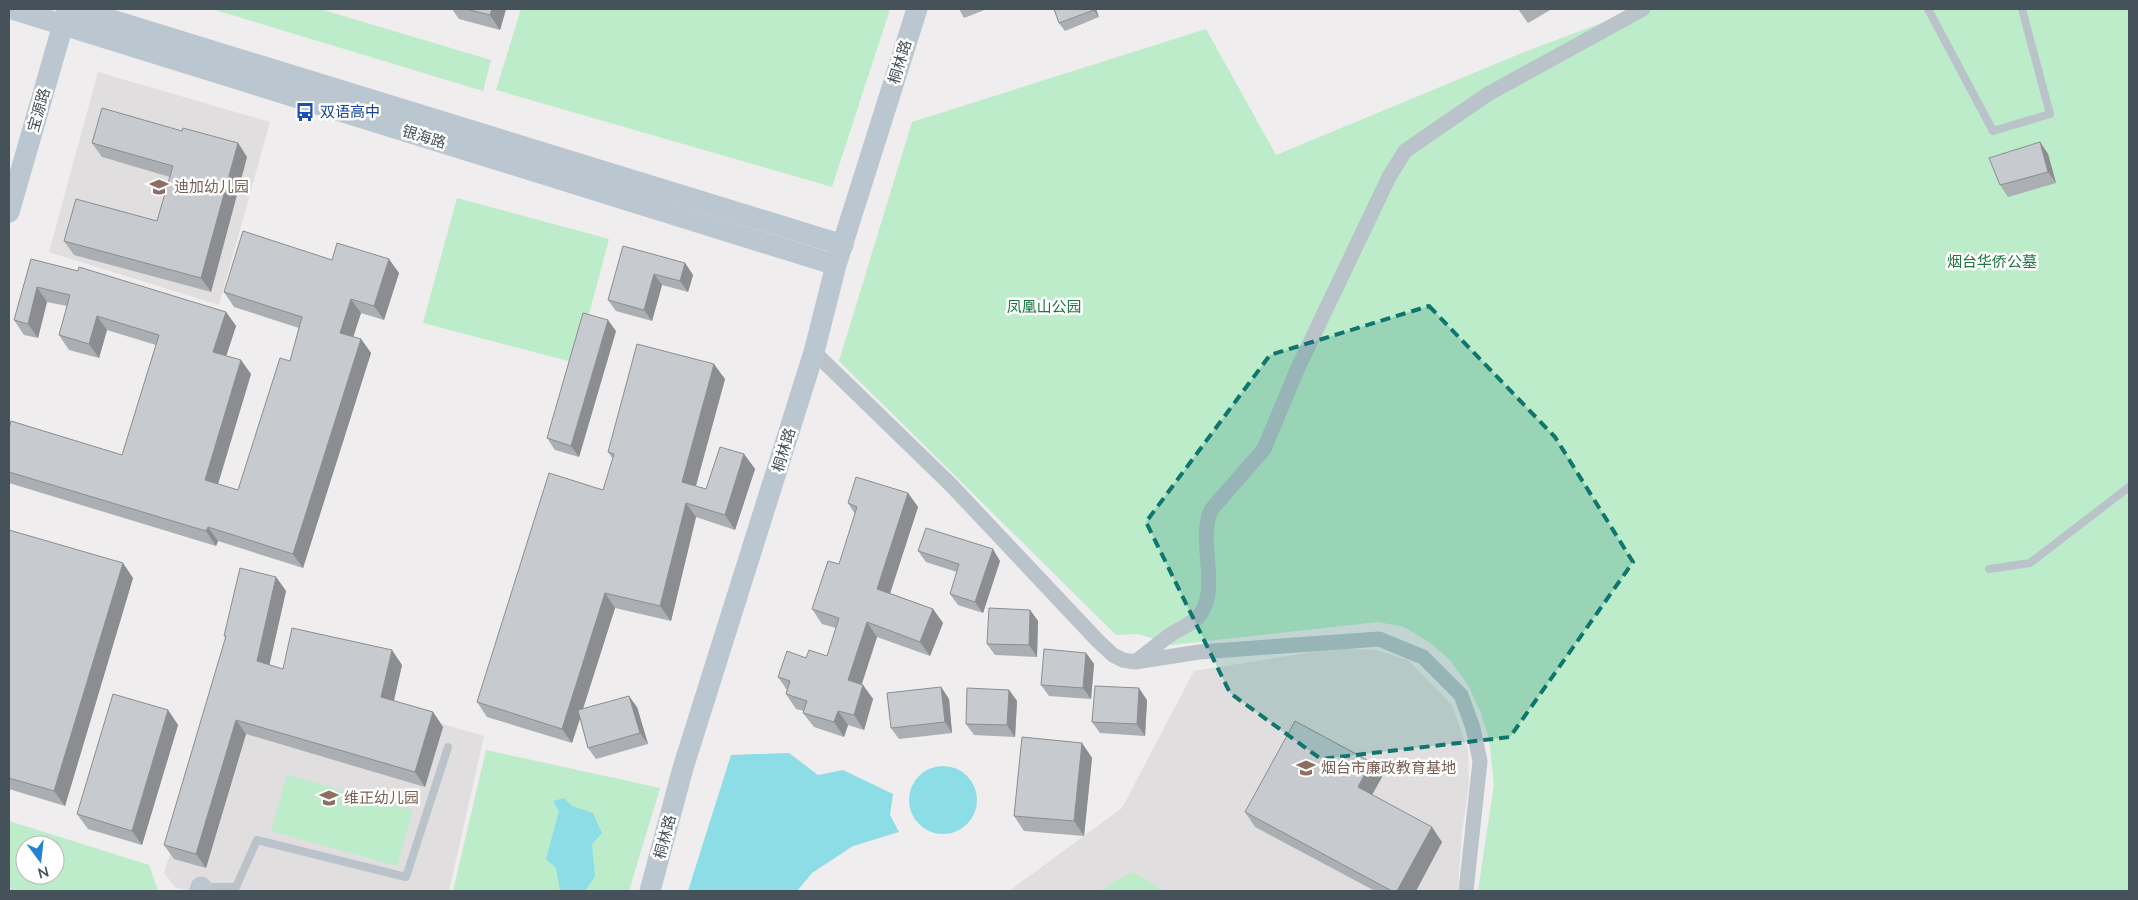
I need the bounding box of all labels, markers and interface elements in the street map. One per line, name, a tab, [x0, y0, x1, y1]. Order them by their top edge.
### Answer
street label: 桐林路	[884, 38, 914, 86]
street label: 宝源路	[23, 86, 53, 134]
bus stop icon: 双语高中	[294, 101, 316, 123]
place label: 双语高中	[320, 102, 380, 120]
street label: 银海路	[400, 121, 448, 151]
school or university icon: 迪加幼儿园	[148, 176, 170, 198]
place label: 迪加幼儿园	[174, 177, 249, 195]
park label: 烟台华侨公墓	[1947, 252, 2037, 270]
park label: 凤凰山公园	[1006, 297, 1082, 315]
street label: 桐林路	[768, 426, 798, 474]
school or university icon: 烟台市廉政教育基地	[1295, 757, 1317, 779]
place label: 烟台市廉政教育基地	[1321, 758, 1456, 776]
school or university icon: 维正幼儿园	[318, 787, 340, 809]
place label: 维正幼儿园	[344, 788, 419, 806]
street label: 桐林路	[650, 813, 679, 861]
north arrow	[15, 835, 65, 885]
text: N	[36, 863, 51, 883]

